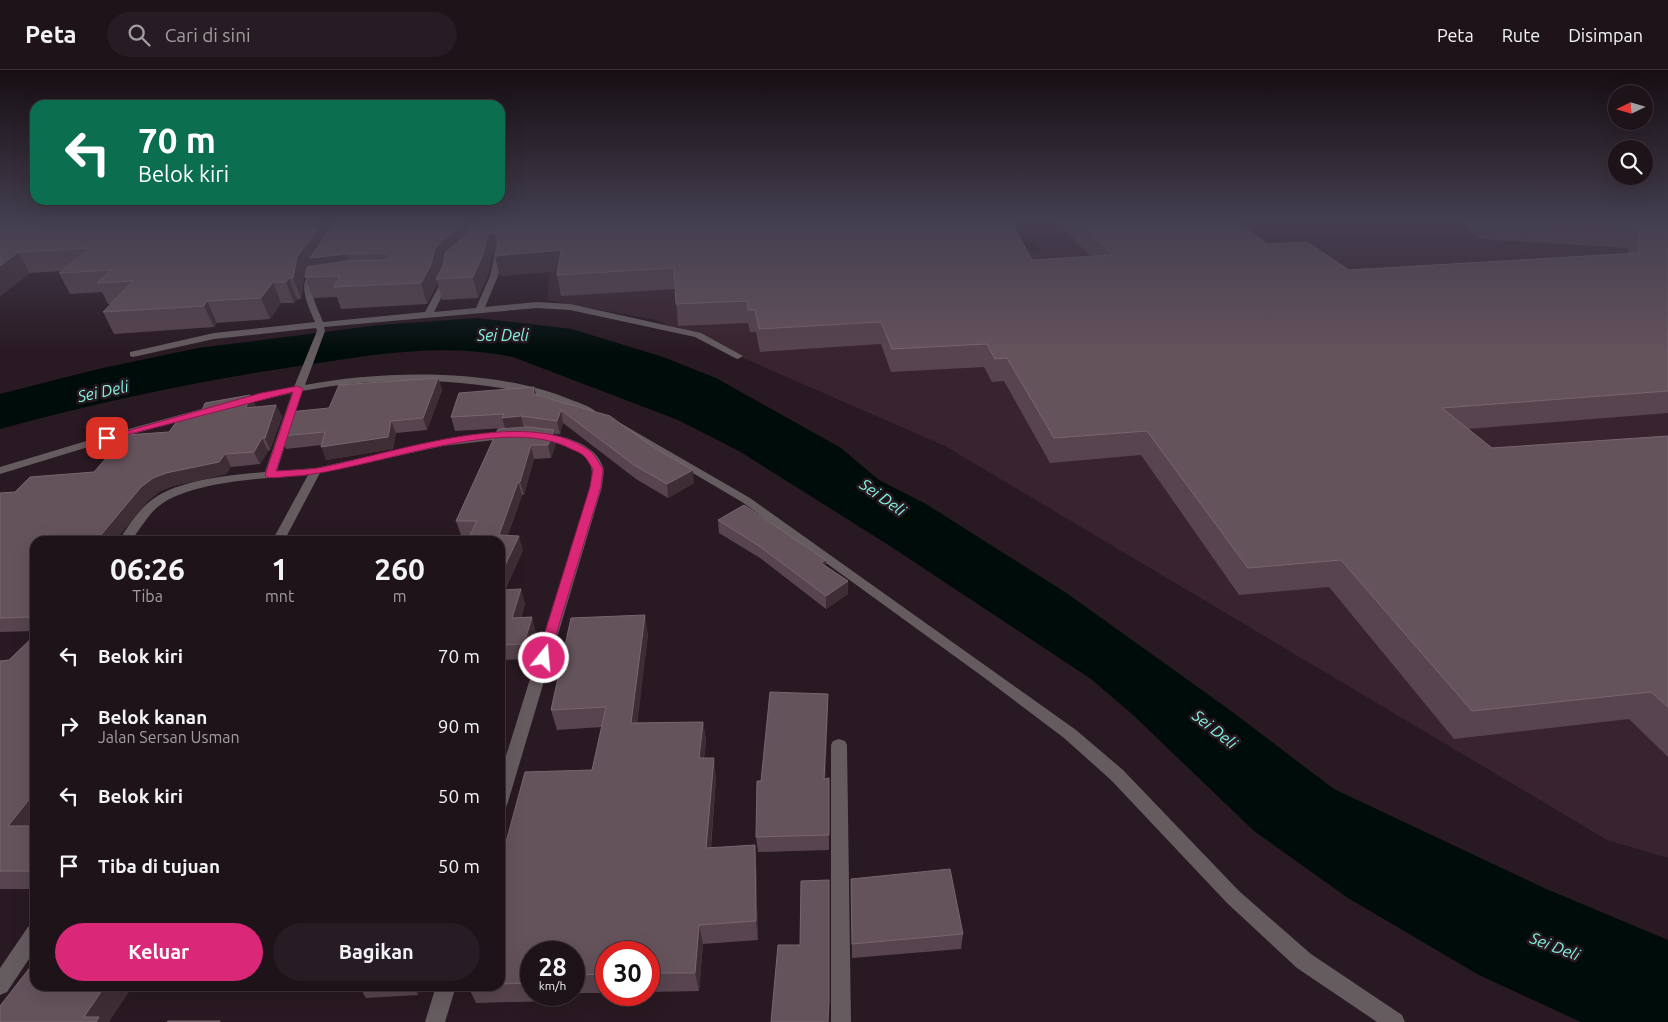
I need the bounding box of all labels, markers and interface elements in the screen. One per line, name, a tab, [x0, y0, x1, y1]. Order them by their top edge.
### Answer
search box	[107, 12, 457, 57]
text: Peta	[25, 21, 77, 48]
icon: search	[125, 21, 153, 49]
text: Cari di sini	[165, 24, 251, 46]
text: Peta	[1437, 25, 1474, 45]
text: Rute	[1502, 25, 1540, 45]
text: Disimpan	[1568, 25, 1643, 45]
north arrow	[1608, 85, 1652, 130]
map controls	[1608, 85, 1653, 185]
icon: left	[55, 120, 120, 185]
text: 70 m	[138, 120, 216, 160]
button: search	[1608, 140, 1653, 185]
text: Belok kiri	[138, 161, 229, 186]
water label: Sei Deli	[476, 326, 530, 344]
water label: Sei Deli	[75, 377, 131, 405]
pin	[86, 417, 128, 459]
icon: arrive	[93, 424, 121, 452]
water label: Sei Deli	[856, 474, 910, 520]
text: 06:26	[110, 552, 185, 586]
text: 1	[271, 552, 288, 586]
text: 260	[374, 552, 425, 586]
text: Tiba	[132, 587, 163, 605]
text: mnt	[265, 587, 294, 605]
text: m	[393, 587, 407, 605]
position arrow	[517, 631, 569, 683]
icon: left	[55, 642, 83, 670]
text: Belok kiri	[98, 645, 183, 667]
text: 70 m	[438, 645, 480, 667]
water label: Sei Deli	[1188, 705, 1242, 753]
text: Belok kanan	[98, 706, 207, 728]
icon: right	[55, 712, 83, 740]
text: 90 m	[438, 715, 480, 737]
text: Jalan Sersan Usman	[98, 728, 240, 746]
icon: left	[55, 782, 83, 810]
text: Belok kiri	[98, 785, 183, 807]
text: 50 m	[438, 785, 480, 807]
icon: arrive	[55, 852, 83, 880]
text: Tiba di tujuan	[98, 855, 220, 877]
text: 50 m	[438, 855, 480, 877]
button: Keluar	[55, 923, 263, 981]
button: Bagikan	[273, 923, 480, 981]
water label: Sei Deli	[1527, 928, 1583, 964]
speed limit sign: 30	[595, 941, 660, 1006]
text: 28	[538, 953, 567, 981]
text: km/h	[539, 979, 566, 992]

